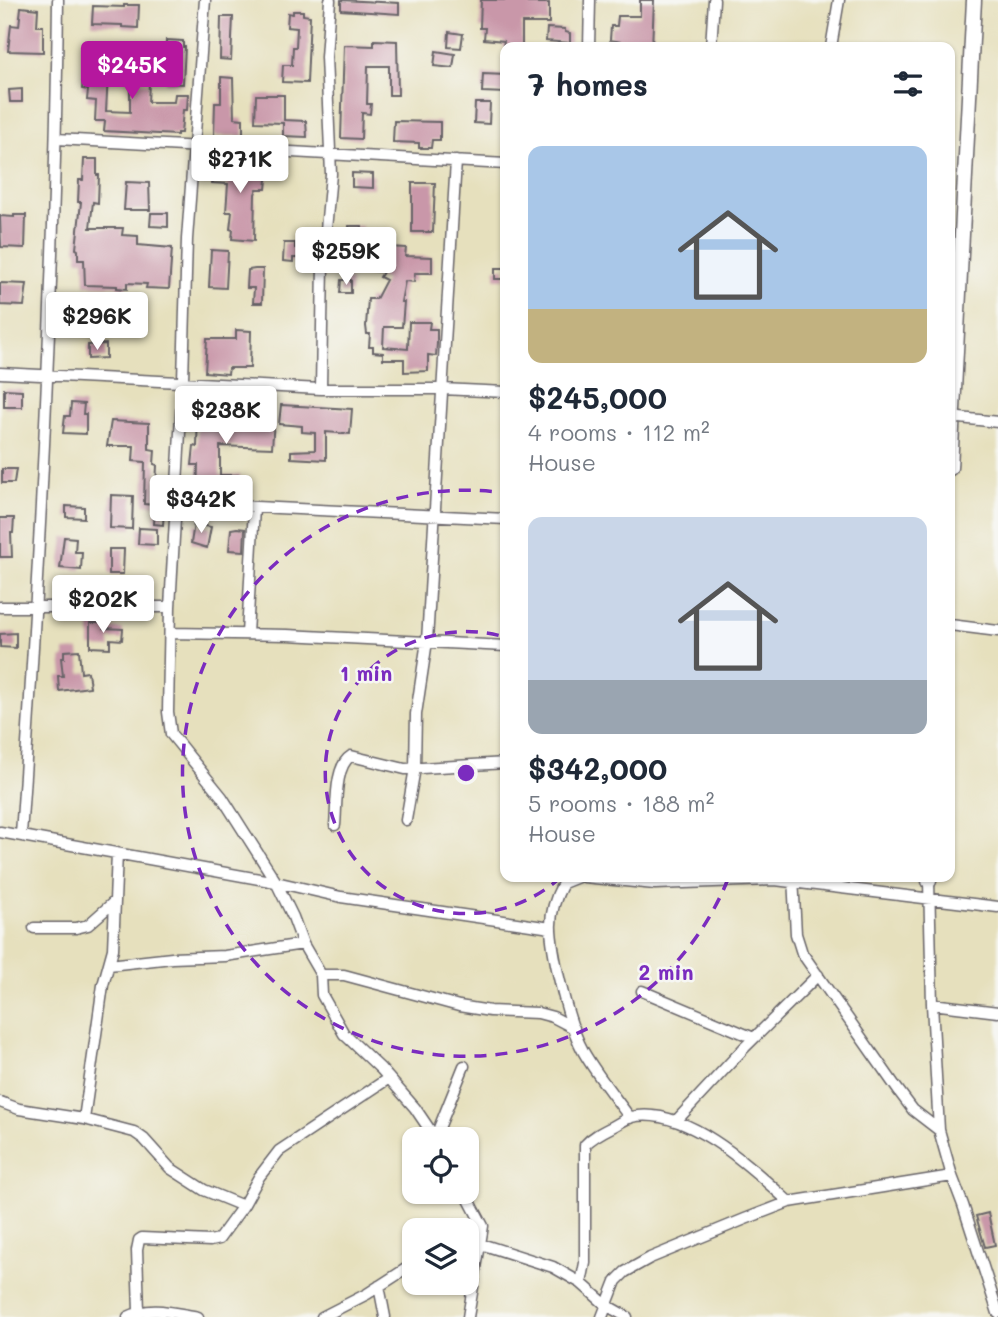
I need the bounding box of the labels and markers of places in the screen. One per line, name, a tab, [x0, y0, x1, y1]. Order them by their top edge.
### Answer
pin: $245K	[83, 42, 181, 101]
pin: $271K	[191, 136, 289, 195]
pin: $259K	[297, 228, 395, 287]
pin: $296K	[48, 292, 146, 352]
pin: $238K	[177, 386, 275, 446]
pin: $342K	[152, 476, 250, 535]
pin: $202K	[54, 576, 152, 635]
centre of rings	[454, 761, 478, 785]

